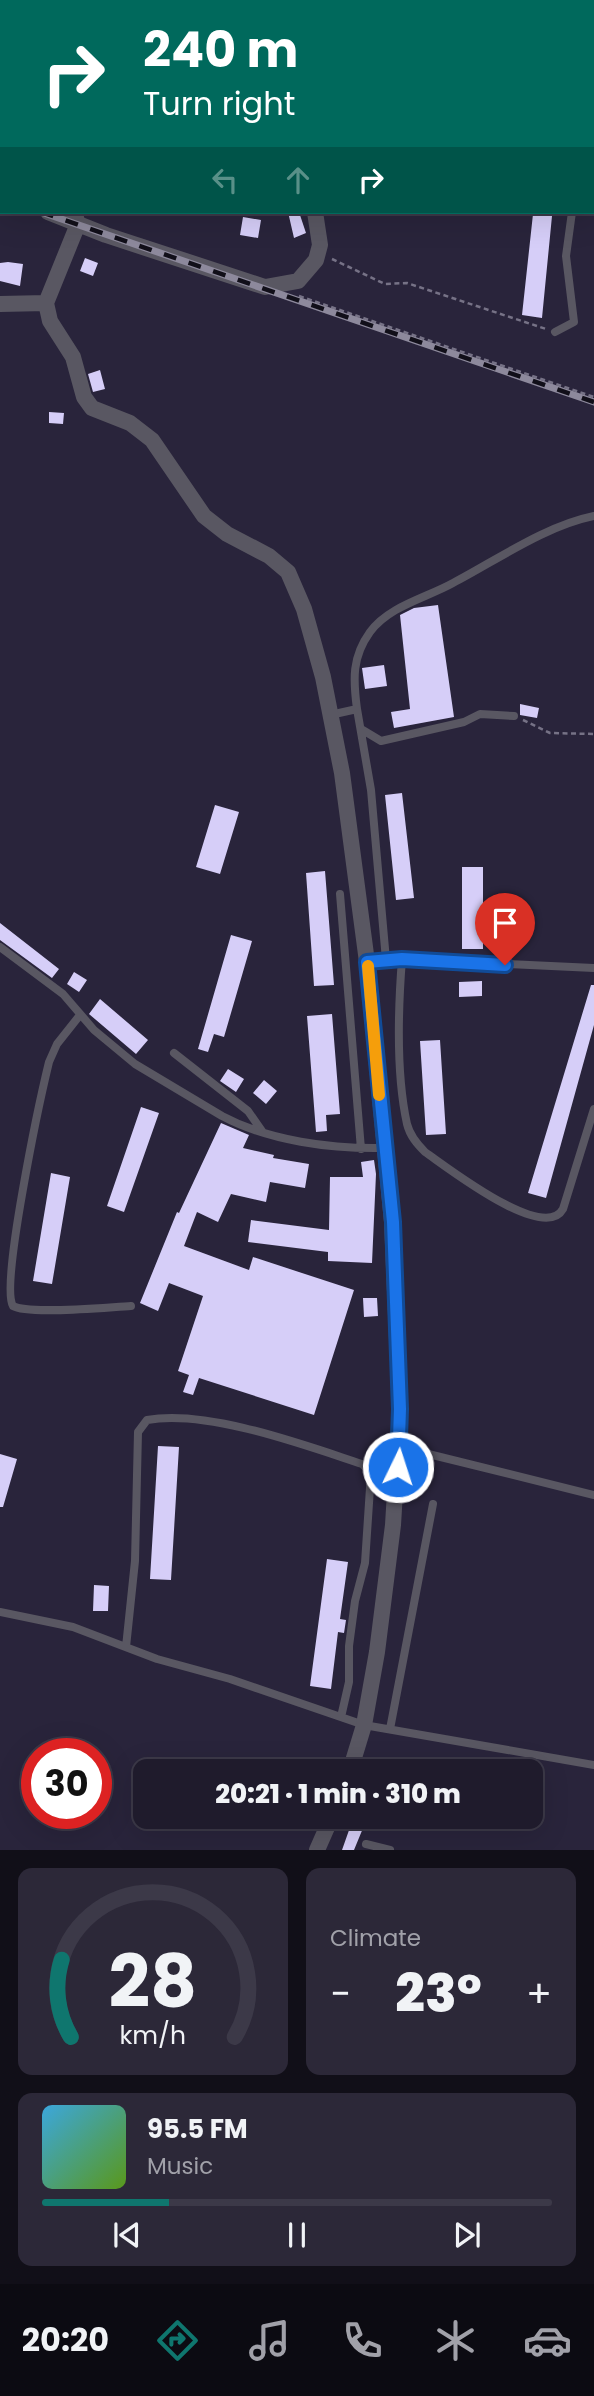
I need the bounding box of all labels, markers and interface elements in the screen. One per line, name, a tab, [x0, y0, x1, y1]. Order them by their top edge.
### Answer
text: 240 m	[143, 16, 298, 84]
icon: right	[28, 28, 119, 119]
text: Turn right	[143, 81, 295, 126]
icon: left	[206, 161, 244, 199]
icon: ahead	[279, 161, 317, 199]
icon: right	[352, 161, 390, 199]
pin	[475, 893, 535, 965]
icon: arrive	[486, 904, 524, 942]
position arrow	[361, 1430, 435, 1504]
speed limit sign: 30	[21, 1738, 112, 1829]
text: 20:21 · 1 min · 310 m	[215, 1776, 461, 1812]
text: Climate	[330, 1922, 421, 1954]
text: 28	[109, 1932, 197, 2033]
text: 23°	[395, 1957, 482, 2030]
text: −	[330, 1967, 351, 2020]
text: +	[526, 1967, 552, 2020]
text: km/h	[120, 2018, 186, 2053]
text: 95.5 FM	[147, 2111, 248, 2147]
text: Music	[147, 2150, 213, 2182]
icon: previous	[108, 2216, 146, 2254]
icon: pause	[278, 2216, 316, 2254]
icon: next	[448, 2216, 486, 2254]
icon: directions	[153, 2316, 202, 2365]
icon: music	[245, 2316, 294, 2365]
icon: phone	[338, 2316, 387, 2365]
icon: climate	[431, 2316, 480, 2365]
icon: car	[523, 2316, 572, 2365]
text: 20:20	[22, 2317, 109, 2362]

